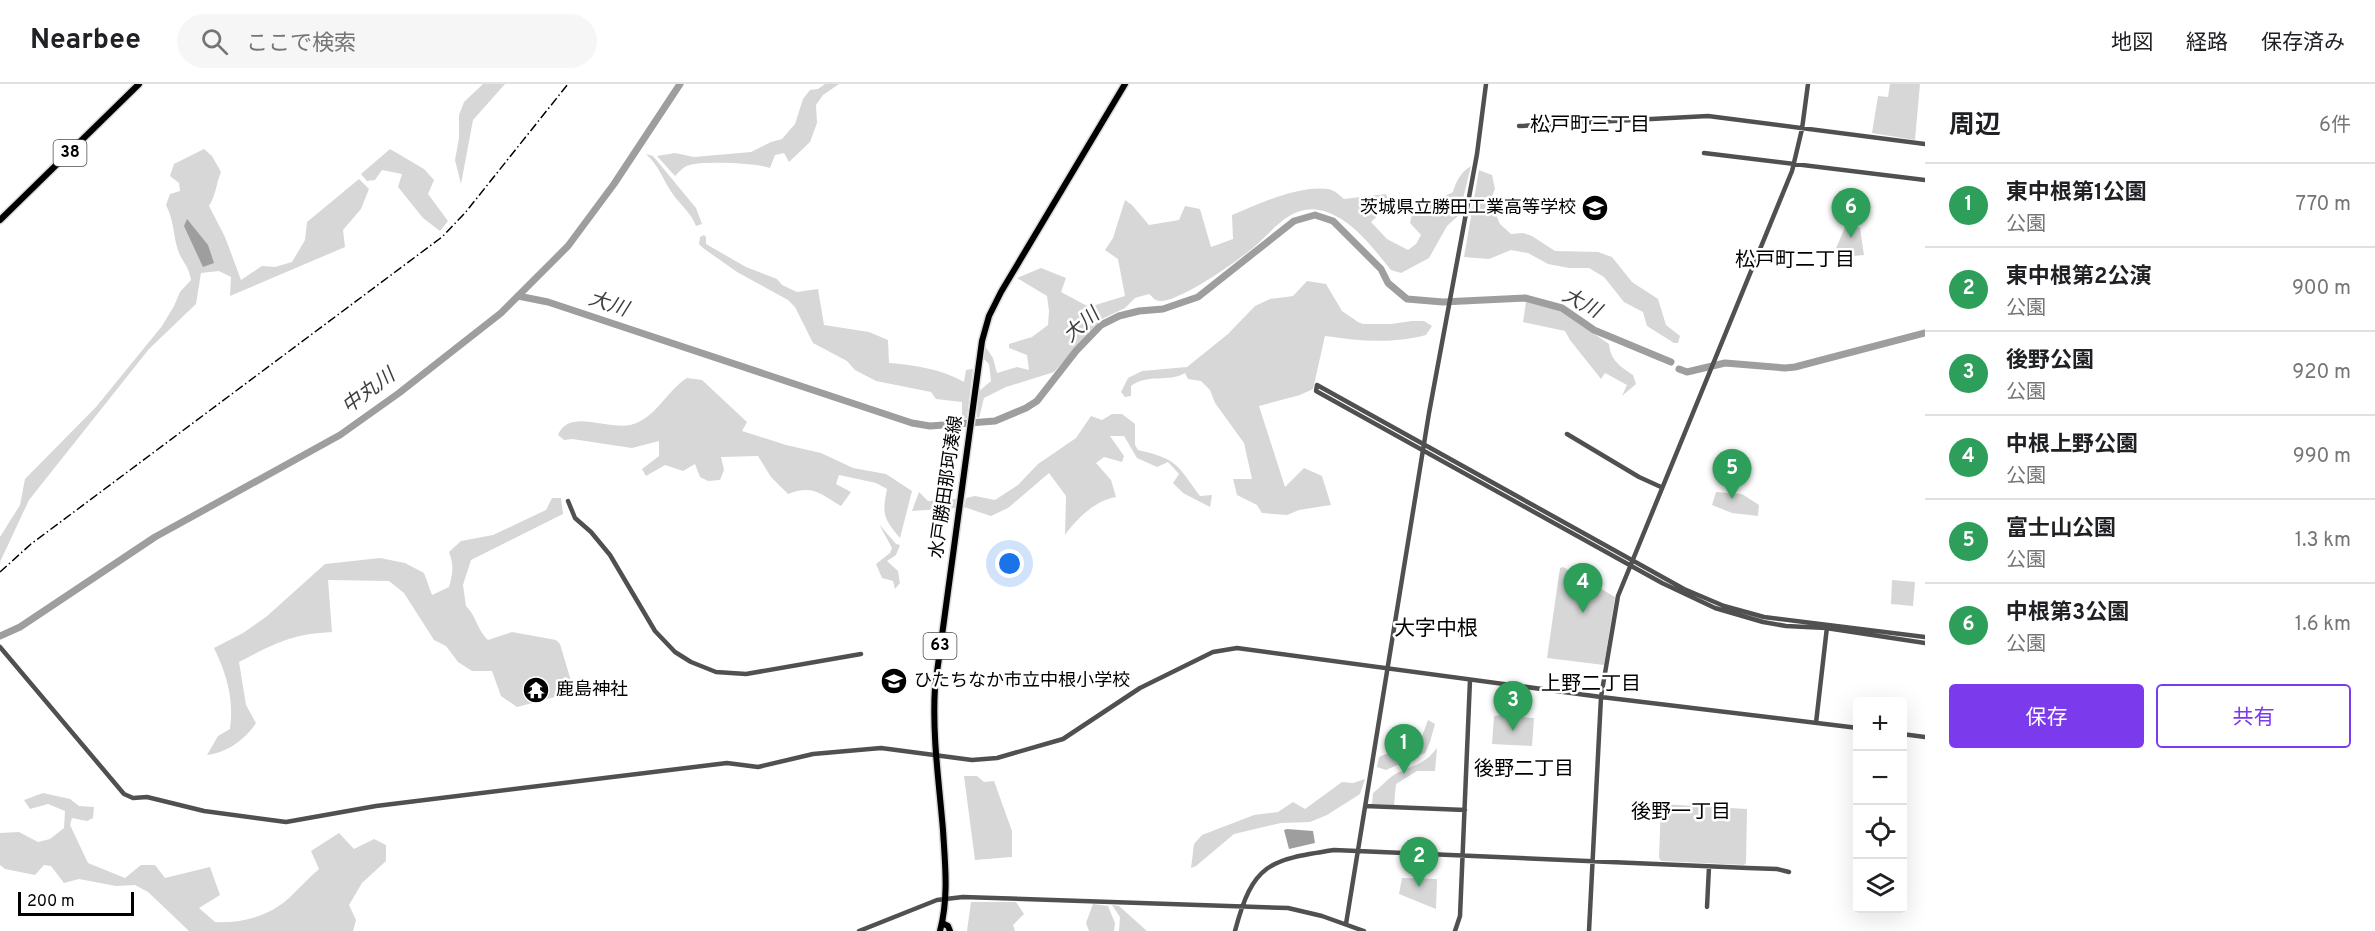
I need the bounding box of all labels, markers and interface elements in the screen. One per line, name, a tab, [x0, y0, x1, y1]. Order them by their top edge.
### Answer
search box	[177, 14, 597, 68]
text: Nearbee	[30, 23, 141, 59]
icon: search	[198, 25, 231, 58]
text: 地図	[2111, 30, 2153, 57]
text: 経路	[2186, 30, 2228, 57]
text: 保存済み	[2261, 30, 2345, 57]
text: ここで検索	[246, 31, 356, 58]
text: 周辺	[1949, 110, 2001, 143]
district label: 松戸町三丁目	[1530, 113, 1650, 139]
text: 6件	[2319, 113, 2351, 139]
road number: 38	[54, 140, 86, 166]
text: 東中根第1公園	[2006, 180, 2147, 207]
pin: 6	[1832, 188, 1870, 238]
text: 1	[1965, 192, 1973, 218]
text: 770 m	[2296, 192, 2351, 218]
school or university icon: 茨城県立勝田工業高等学校	[1580, 193, 1610, 223]
place label: 茨城県立勝田工業高等学校	[1360, 197, 1576, 220]
text: 公園	[2006, 212, 2046, 238]
district label: 松戸町二丁目	[1735, 248, 1855, 274]
text: 東中根第2公演	[2006, 264, 2151, 291]
text: 2	[1962, 276, 1975, 302]
text: 900 m	[2292, 276, 2351, 302]
water label: 大川	[1557, 283, 1607, 326]
water label: 大川	[585, 286, 633, 324]
text: 公園	[2006, 296, 2046, 322]
water label: 大川	[1058, 302, 1107, 349]
text: 後野公園	[2006, 348, 2094, 375]
text: 3	[1963, 360, 1975, 386]
text: 920 m	[2292, 360, 2351, 386]
water label: 中丸川	[337, 362, 402, 420]
text: 公園	[2006, 380, 2046, 406]
street label: 水戸勝田那珂湊線	[926, 414, 968, 560]
text: 中根上野公園	[2006, 432, 2138, 459]
text: 4	[1962, 444, 1975, 470]
text: 990 m	[2293, 444, 2351, 470]
pin: 5	[1712, 450, 1752, 499]
text: 公園	[2006, 464, 2046, 490]
text: 富士山公園	[2006, 516, 2116, 543]
text: 5	[1962, 528, 1975, 554]
text: 1.3 km	[2295, 528, 2351, 554]
text: 公園	[2006, 548, 2046, 574]
your location	[995, 549, 1024, 578]
pin: 4	[1564, 564, 1602, 613]
text: 中根第3公園	[2006, 600, 2129, 627]
text: 6	[1962, 612, 1975, 638]
text: 1.6 km	[2295, 612, 2351, 638]
district label: 大字中根	[1394, 616, 1478, 643]
text: 公園	[2006, 632, 2046, 658]
road number: 63	[924, 633, 956, 659]
school or university icon: ひたちなか市立中根小学校	[879, 666, 909, 696]
place label: ひたちなか市立中根小学校	[914, 670, 1130, 693]
district label: 上野二丁目	[1541, 672, 1641, 698]
temple icon: 鹿島神社	[521, 675, 551, 705]
place label: 鹿島神社	[556, 679, 628, 702]
pin: 3	[1494, 682, 1532, 731]
button: 保存	[1949, 684, 2144, 748]
button: 共有	[2156, 684, 2351, 748]
map controls	[1853, 697, 1907, 913]
button: +	[1853, 697, 1907, 751]
pin: 1	[1384, 724, 1424, 774]
button: −	[1853, 751, 1907, 805]
district label: 後野二丁目	[1474, 757, 1574, 783]
district label: 後野一丁目	[1631, 800, 1731, 826]
button: locate	[1853, 805, 1907, 859]
pin: 2	[1400, 838, 1438, 887]
button: layers	[1853, 859, 1907, 913]
scale bar	[18, 889, 134, 916]
text: 200 m	[27, 892, 75, 912]

